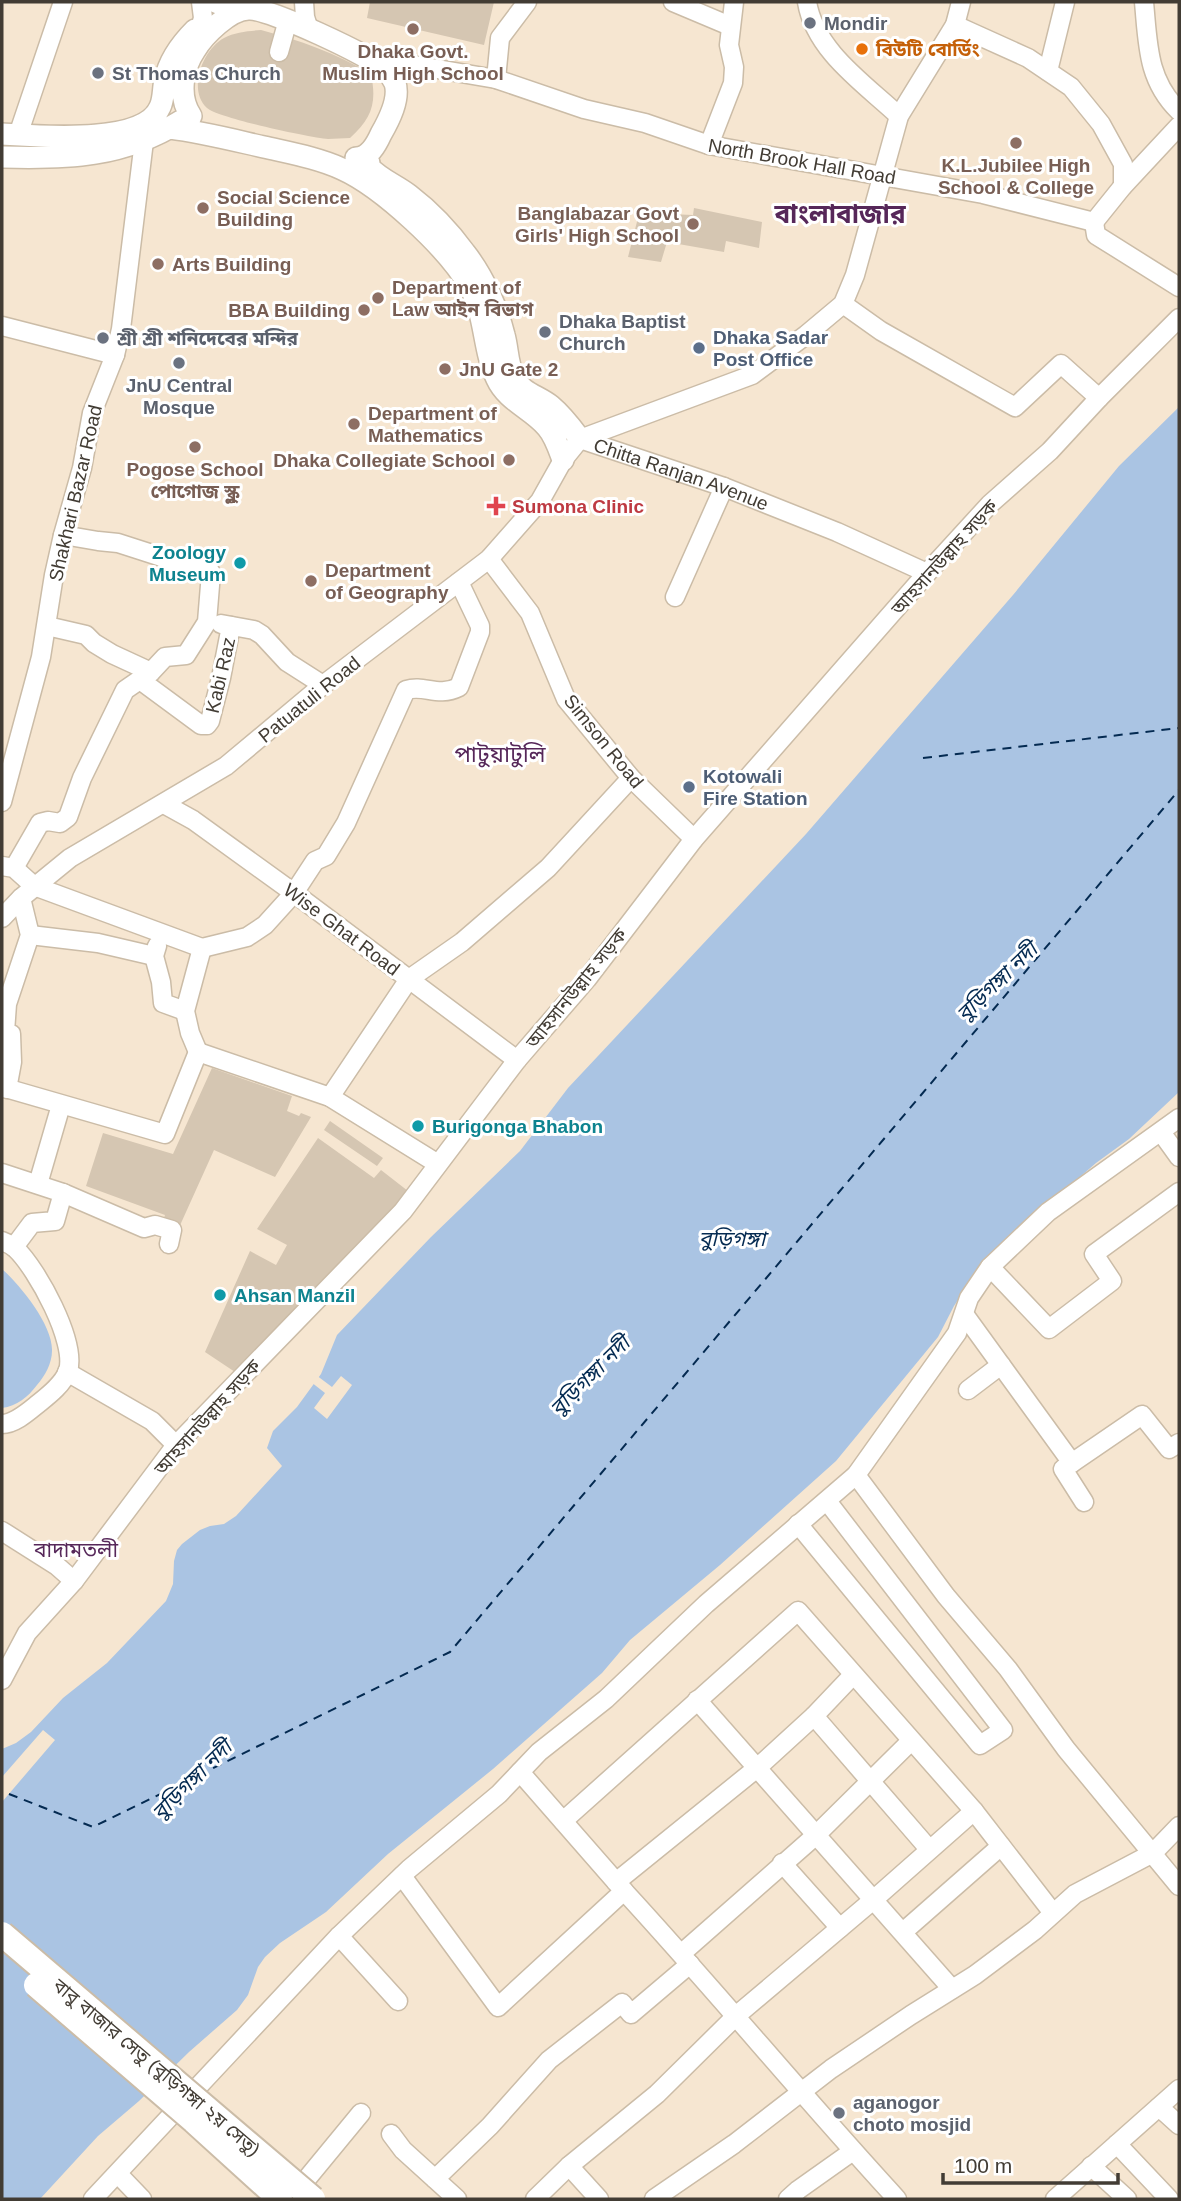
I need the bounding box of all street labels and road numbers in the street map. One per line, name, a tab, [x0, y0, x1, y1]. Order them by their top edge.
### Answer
street label: North Brook Hall Road	[706, 135, 897, 188]
street label: Shakhari Bazar Road	[45, 403, 106, 583]
street label: Chitta Ranjan Avenue	[591, 434, 771, 515]
street label: আহসানউল্লাহ সড়ক	[886, 494, 1002, 620]
street label: Kabi Raz	[202, 635, 239, 715]
street label: Patuatuli Road	[254, 652, 364, 747]
street label: Simson Road	[560, 690, 648, 792]
street label: Wise Ghat Road	[280, 879, 404, 980]
street label: আহসানউল্লাহ সড়ক	[520, 923, 631, 1053]
street label: আহসানউল্লাহ সড়ক	[149, 1354, 265, 1480]
street label: বাবু বাজার সেতু (বুড়িগঙ্গা ২য় সেতু)	[48, 1973, 265, 2161]

